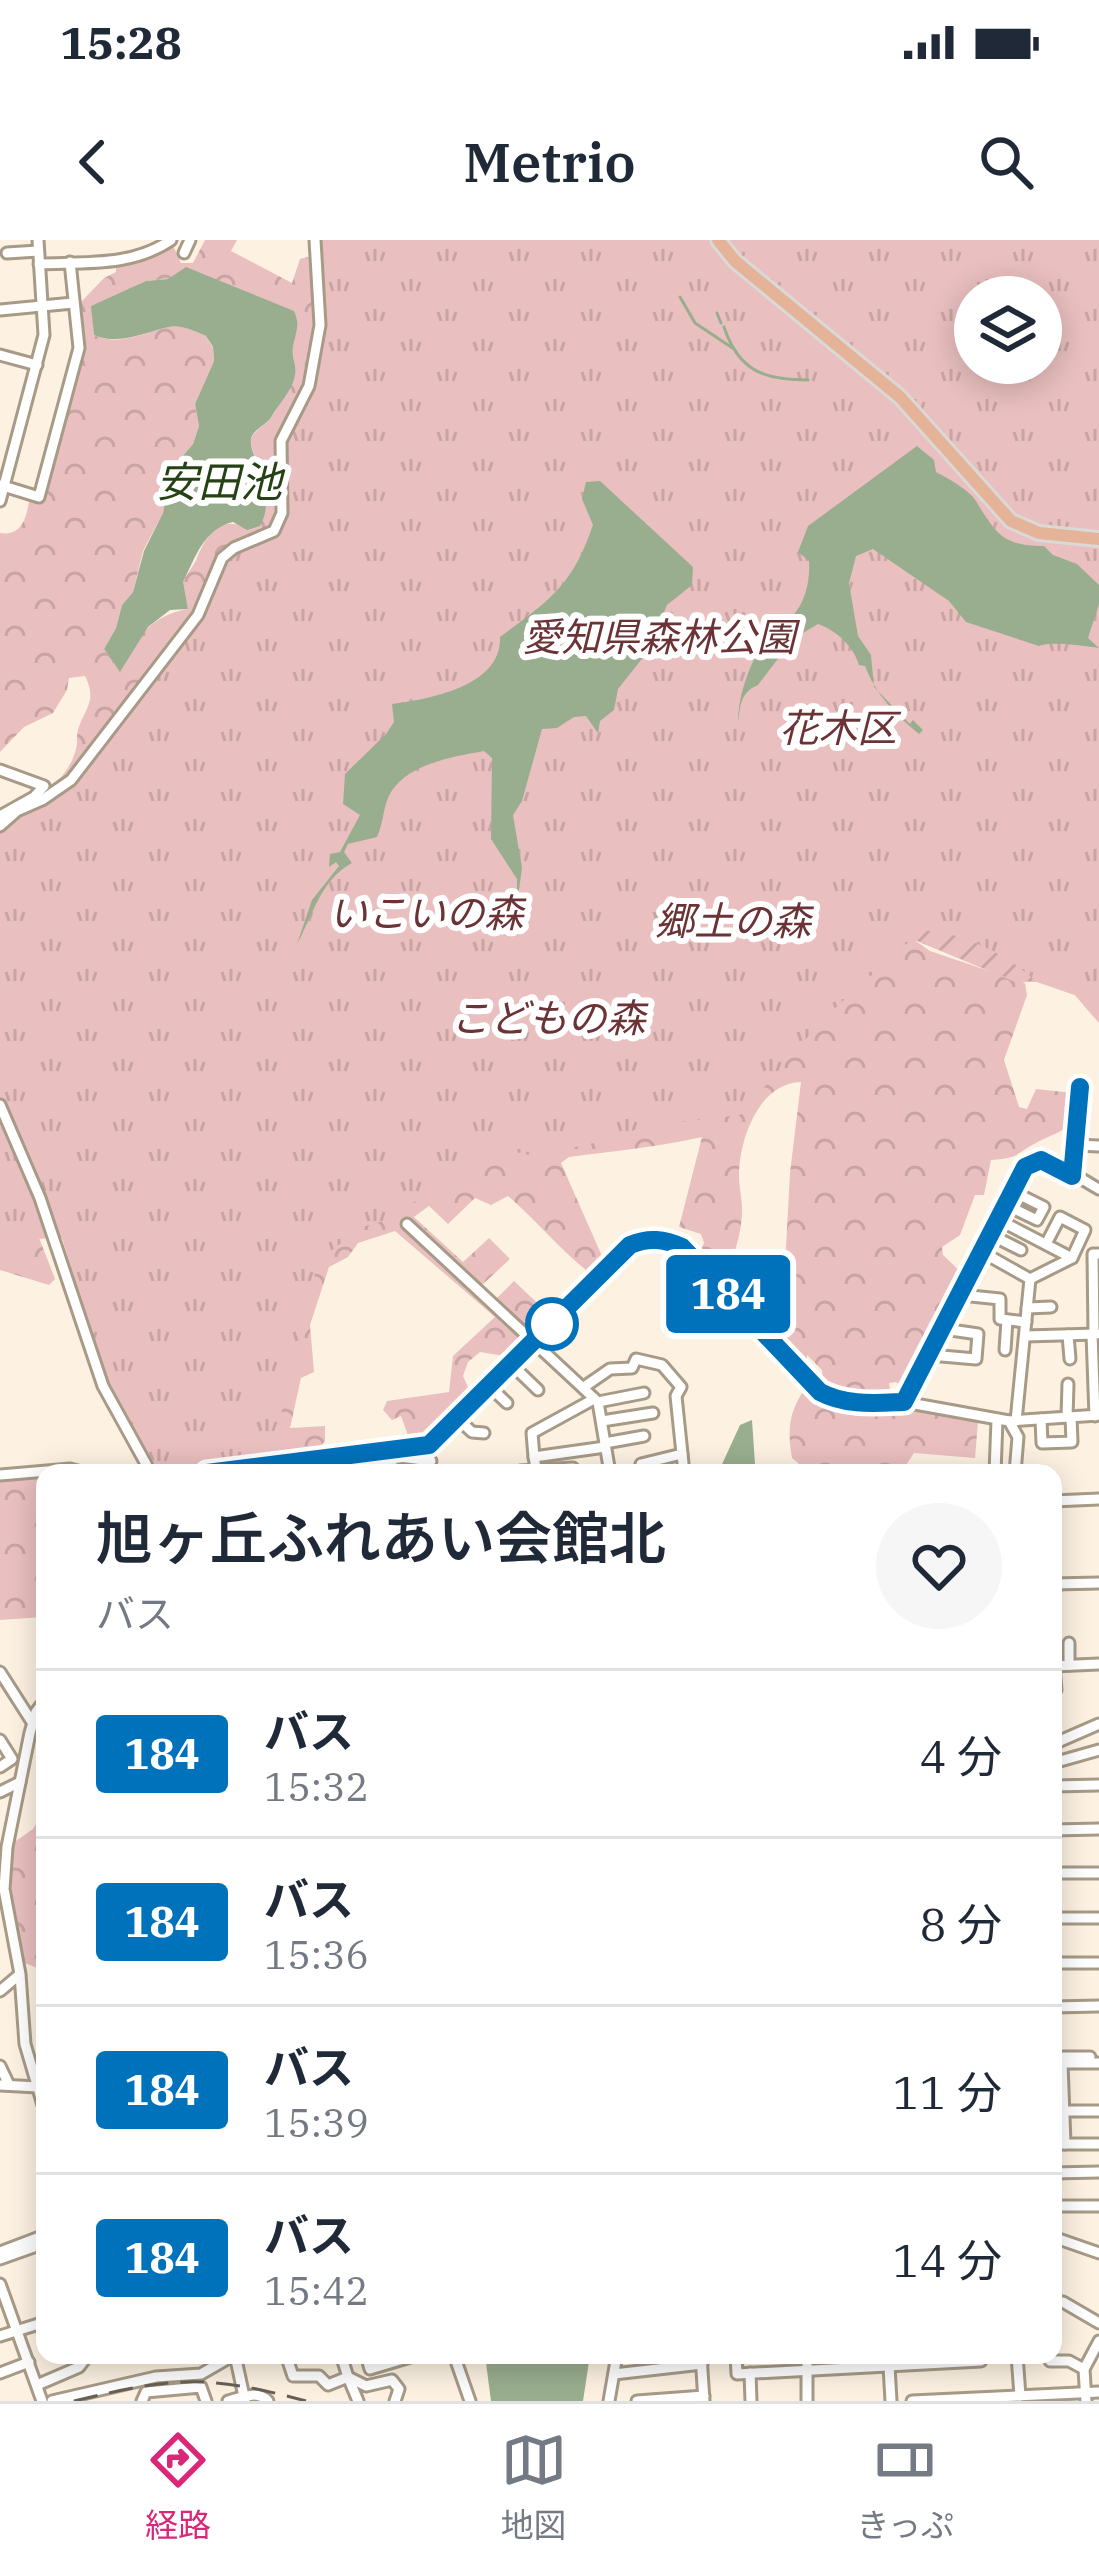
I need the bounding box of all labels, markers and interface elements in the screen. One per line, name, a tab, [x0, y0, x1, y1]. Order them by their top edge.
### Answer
text: 15:28	[60, 13, 182, 71]
text: Metrio	[463, 127, 636, 197]
icon: back	[60, 129, 126, 195]
icon: search	[973, 129, 1039, 195]
map controls	[954, 276, 1062, 384]
button: layers	[954, 276, 1062, 384]
water label: 安田池	[156, 454, 286, 509]
park label: 愛知県森林公園	[522, 611, 800, 662]
park label: 花木区	[779, 702, 901, 753]
park label: いこいの森	[328, 887, 527, 938]
park label: 郷土の森	[655, 895, 815, 946]
park label: こどもの森	[450, 992, 649, 1043]
line badge: 184	[659, 1255, 797, 1333]
text: 184	[690, 1266, 766, 1321]
unlabelled marker	[527, 1299, 577, 1349]
text: 旭ヶ丘ふれあい会館北	[96, 1501, 666, 1575]
button: heart	[876, 1503, 1002, 1629]
text: バス	[96, 1588, 174, 1639]
text: バス	[264, 1702, 354, 1760]
text: 184	[124, 1726, 200, 1781]
text: 4 分	[920, 1727, 1002, 1785]
text: 15:32	[264, 1761, 369, 1812]
text: バス	[264, 1870, 354, 1928]
text: 184	[124, 1894, 200, 1949]
text: 8 分	[920, 1895, 1002, 1953]
text: 15:36	[264, 1929, 369, 1980]
text: バス	[264, 2038, 354, 2096]
text: 184	[124, 2062, 200, 2117]
text: 11 分	[893, 2063, 1002, 2121]
text: 15:39	[264, 2097, 369, 2148]
text: バス	[264, 2206, 354, 2264]
text: 184	[124, 2230, 200, 2285]
text: 14 分	[893, 2231, 1002, 2289]
text: 15:42	[264, 2265, 369, 2316]
tab: 経路	[145, 2427, 211, 2547]
tab: 地図	[501, 2427, 567, 2547]
tab: きっぷ	[856, 2427, 954, 2547]

